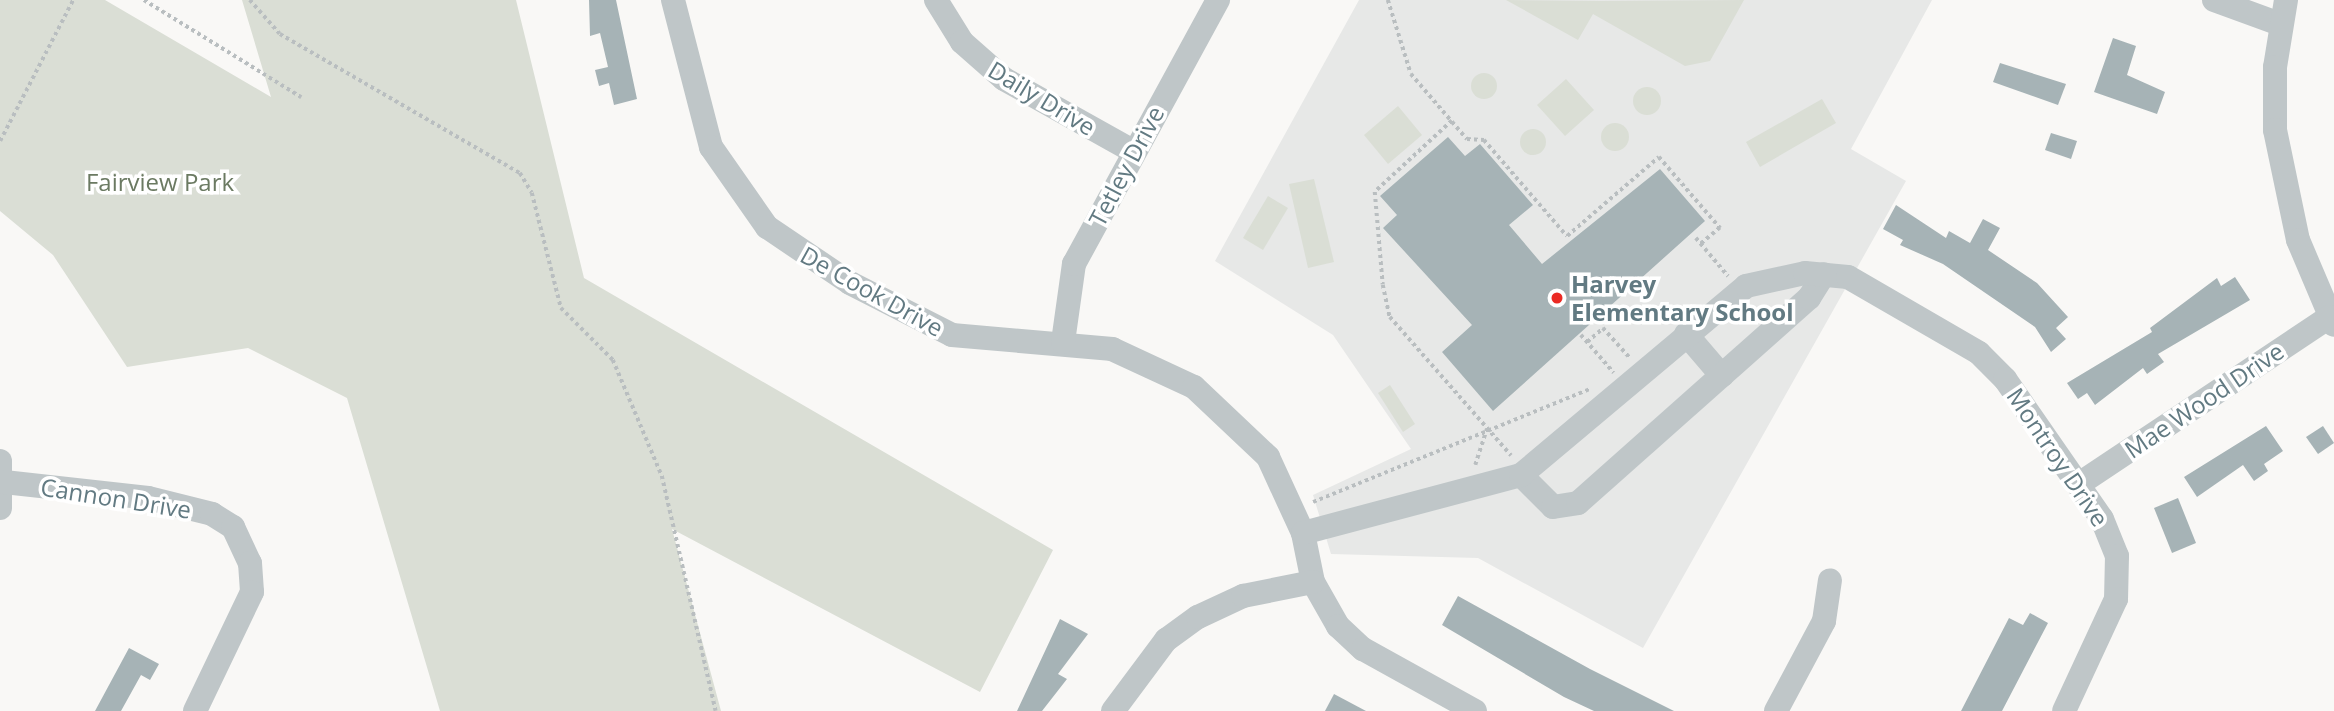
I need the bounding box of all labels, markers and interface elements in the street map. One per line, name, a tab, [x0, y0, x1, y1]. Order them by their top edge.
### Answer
street label: Daily Drive	[983, 55, 1101, 141]
street label: Tetley Drive	[1082, 101, 1170, 231]
park label: Fairview Park	[86, 168, 234, 196]
street label: De Cook Drive	[796, 240, 948, 342]
place label: Harvey Elementary School	[1571, 270, 1794, 326]
marker: Harvey Elementary School	[1549, 290, 1565, 306]
street label: Mae Wood Drive	[2119, 336, 2289, 464]
street label: Montroy Drive	[2001, 382, 2115, 532]
street label: Cannon Drive	[39, 472, 193, 524]

